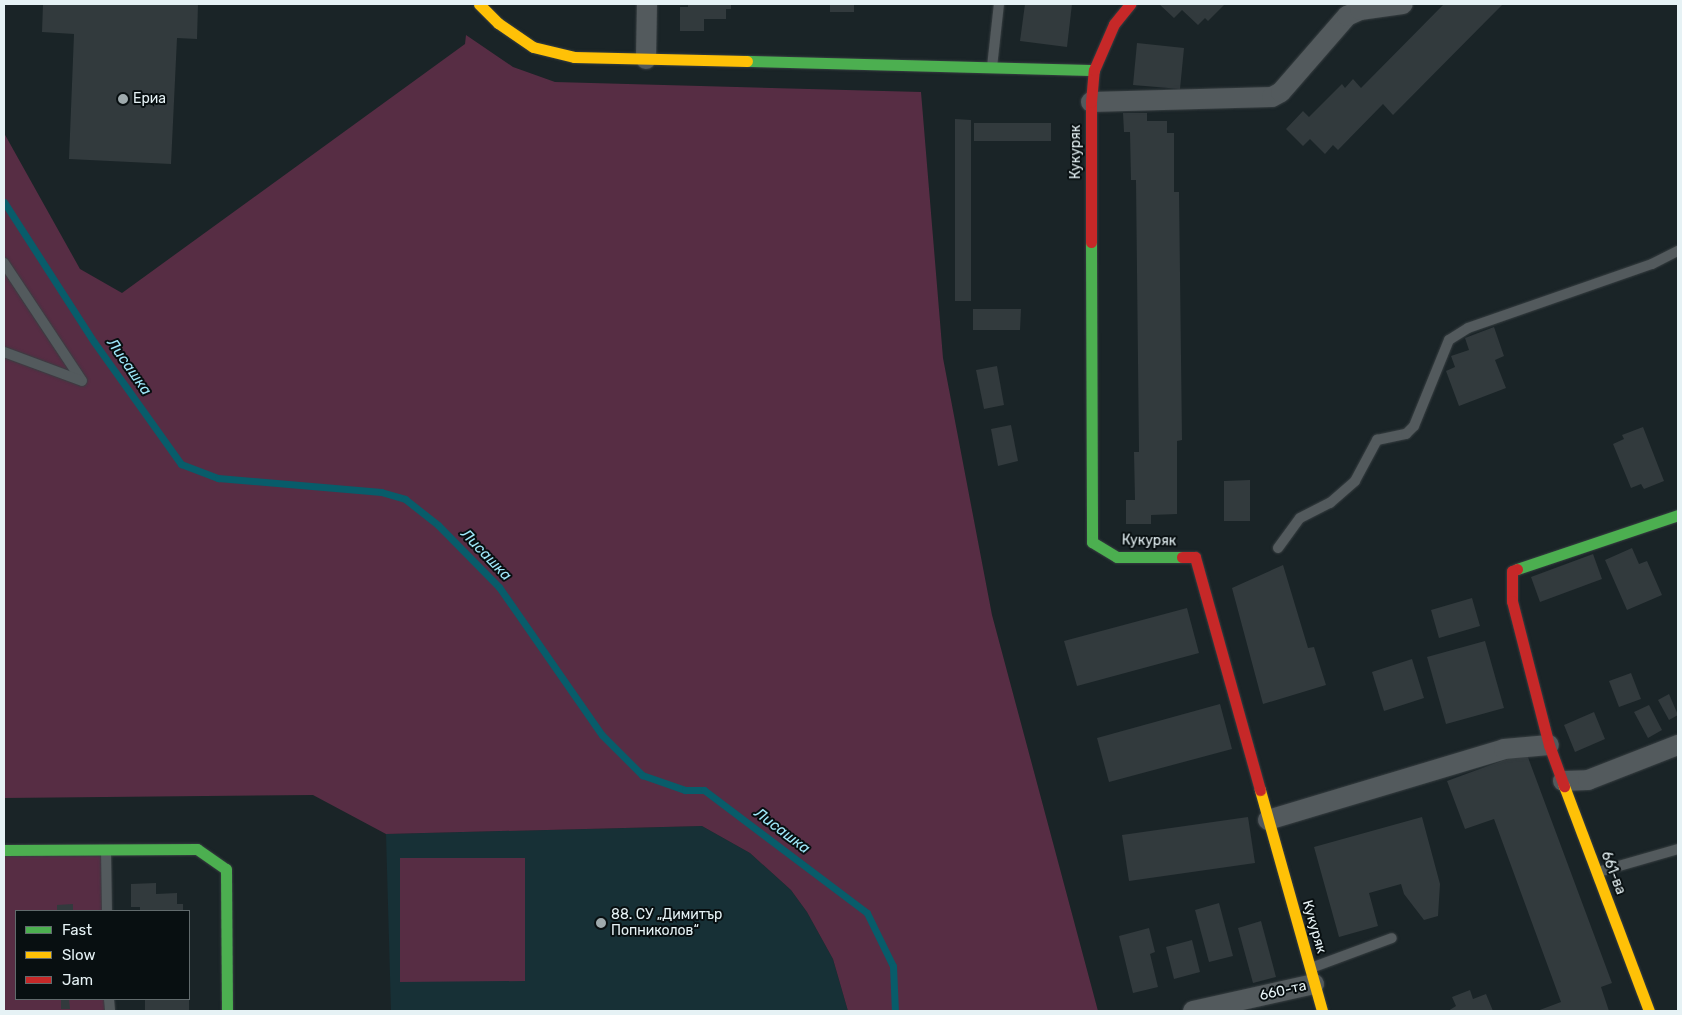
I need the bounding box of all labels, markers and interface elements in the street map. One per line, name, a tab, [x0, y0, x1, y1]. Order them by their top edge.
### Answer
place label: Ериа	[133, 91, 166, 107]
marker: Ериа	[117, 93, 129, 105]
street label: Кукуряк	[1068, 125, 1084, 179]
water label: Лисашка	[103, 335, 155, 399]
water label: Лисашка	[457, 525, 515, 585]
street label: Кукуряк	[1122, 532, 1176, 550]
water label: Лисашка	[751, 804, 813, 858]
street label: 661-ва	[1597, 849, 1629, 897]
street label: Кукуряк	[1298, 898, 1330, 956]
place label: 88. СУ „Димитър Попниколов“	[611, 907, 722, 940]
legend	[15, 910, 190, 1000]
marker: 88. СУ „Димитър Попниколов“	[595, 917, 607, 929]
text: Fast	[62, 921, 92, 939]
text: Slow	[62, 946, 95, 964]
text: Jam	[62, 971, 93, 989]
street label: 660-та	[1258, 977, 1308, 1005]

